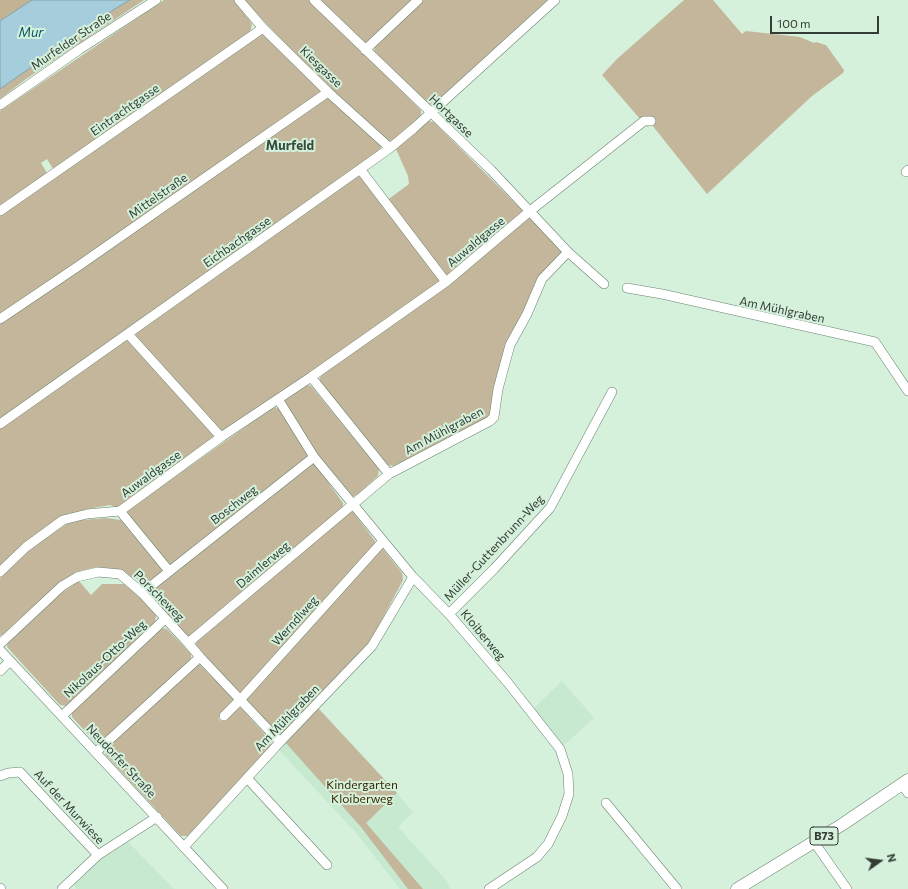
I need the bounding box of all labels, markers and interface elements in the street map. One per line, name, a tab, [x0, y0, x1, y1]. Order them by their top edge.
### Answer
scale bar	[772, 8, 881, 34]
street label: Murfelder Straße	[28, 9, 114, 73]
text: 100 m	[777, 16, 811, 30]
water label: Mur	[19, 25, 43, 41]
street label: Kiesgasse	[297, 43, 345, 91]
street label: Eintrachtgasse	[88, 81, 162, 139]
street label: Hortgasse	[426, 91, 476, 141]
district label: Murfeld	[266, 138, 314, 154]
street label: Mittelstraße	[126, 170, 190, 222]
street label: Eichbachgasse	[200, 213, 274, 271]
street label: Auwaldgasse	[444, 214, 508, 270]
street label: Am Mühlgraben	[738, 294, 826, 326]
street label: Am Mühlgraben	[402, 404, 486, 458]
street label: Auwaldgasse	[118, 447, 184, 501]
street label: Boschweg	[208, 482, 260, 528]
street label: Müller-Guttenbrunn-Weg	[441, 492, 547, 604]
street label: Daimlerweg	[233, 539, 293, 591]
street label: Porscheweg	[131, 568, 187, 624]
street label: Werndlweg	[269, 593, 321, 649]
street label: Kloiberweg	[458, 607, 508, 663]
street label: Nikolaus-Otto-Weg	[61, 617, 149, 701]
street label: Am Mühlgraben	[252, 682, 322, 754]
street label: Neudorfer Straße	[83, 721, 159, 801]
street label: Auf der Murwiese	[31, 767, 107, 847]
park label: Kindergarten Kloiberweg	[326, 778, 398, 806]
road number: B73	[810, 827, 838, 845]
north arrow	[860, 841, 900, 881]
text: N	[885, 852, 899, 864]

